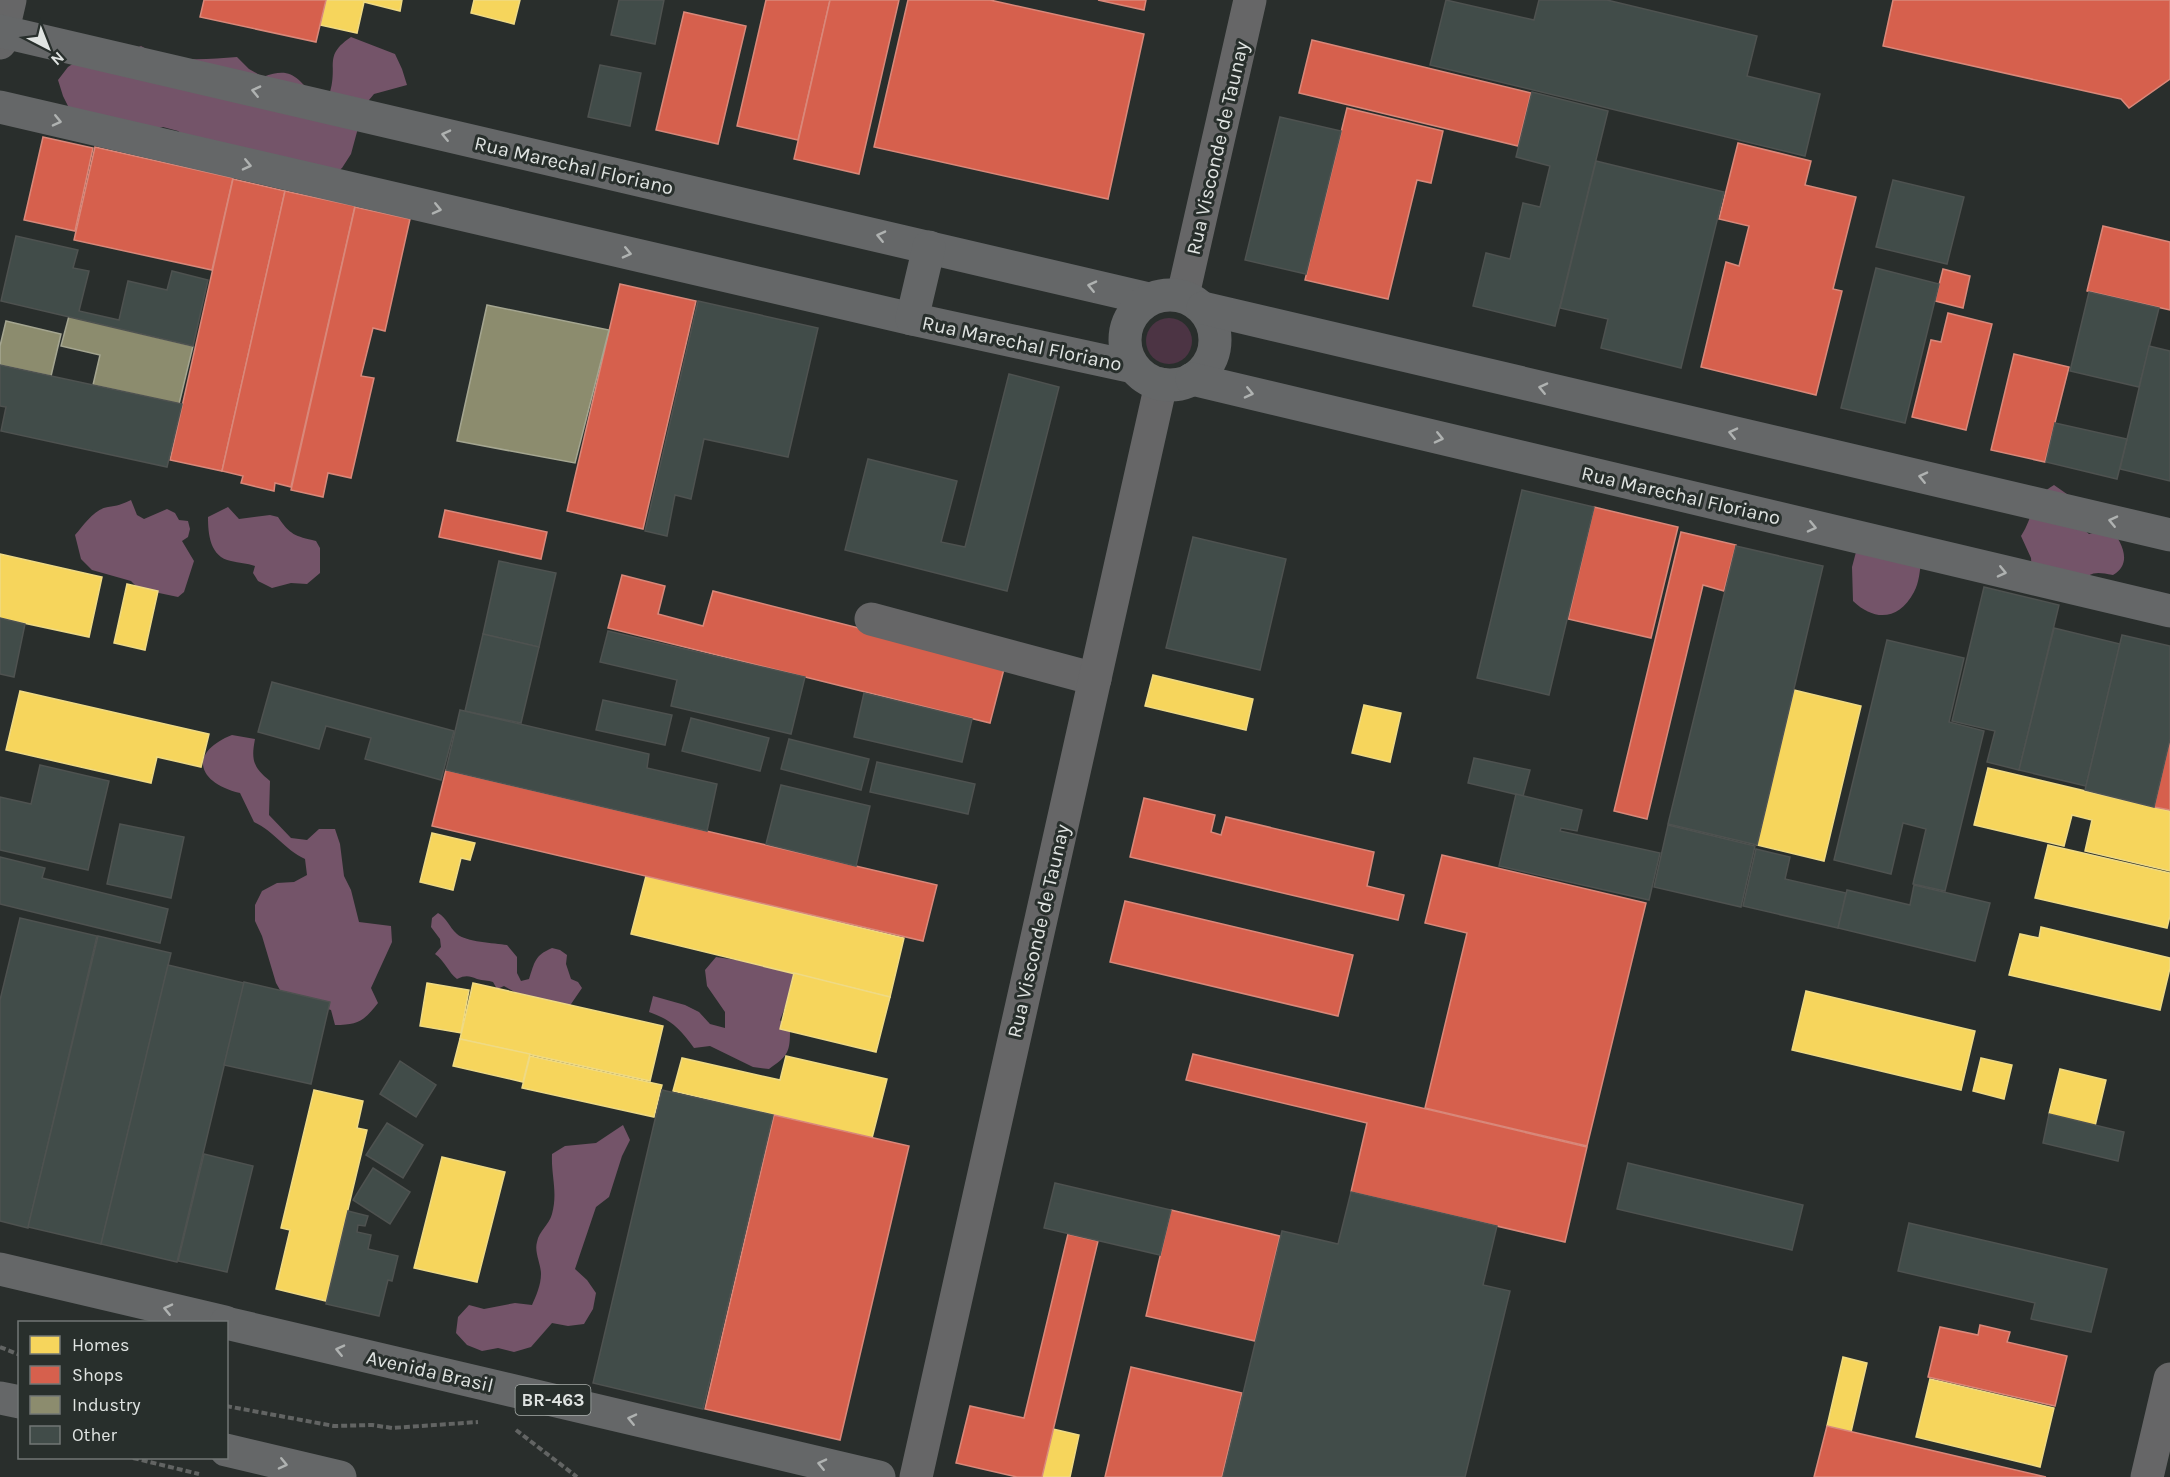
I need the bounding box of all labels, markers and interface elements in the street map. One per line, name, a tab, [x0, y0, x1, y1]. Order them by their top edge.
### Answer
north arrow	[18, 18, 78, 78]
street label: Rua Visconde de Taunay	[1182, 39, 1253, 257]
text: N	[47, 48, 68, 70]
one-way arrow	[251, 85, 261, 98]
one-way arrow	[52, 113, 62, 126]
one-way arrow	[441, 129, 451, 142]
street label: Rua Marechal Floriano	[472, 131, 676, 200]
one-way arrow	[242, 157, 252, 170]
one-way arrow	[432, 202, 442, 215]
one-way arrow	[877, 231, 887, 244]
one-way arrow	[622, 246, 632, 259]
one-way arrow	[1087, 280, 1097, 293]
street label: Rua Marechal Floriano	[920, 311, 1124, 376]
one-way arrow	[1539, 383, 1549, 396]
one-way arrow	[1244, 385, 1254, 398]
one-way arrow	[1729, 427, 1739, 440]
one-way arrow	[1434, 430, 1444, 443]
street label: Rua Marechal Floriano	[1579, 461, 1783, 530]
one-way arrow	[1918, 471, 1928, 484]
one-way arrow	[2108, 516, 2118, 529]
one-way arrow	[1807, 519, 1817, 532]
one-way arrow	[1997, 564, 2007, 577]
street label: Rua Visconde de Taunay	[1003, 822, 1074, 1040]
one-way arrow	[163, 1303, 173, 1316]
legend	[18, 1321, 228, 1459]
text: Homes	[72, 1334, 129, 1356]
one-way arrow	[336, 1344, 346, 1357]
street label: Avenida Brasil	[364, 1346, 496, 1397]
text: Shops	[72, 1364, 124, 1386]
road number: BR-463	[516, 1385, 590, 1415]
text: Industry	[72, 1394, 141, 1416]
one-way arrow	[628, 1413, 638, 1426]
text: Other	[72, 1424, 117, 1446]
one-way arrow	[278, 1456, 288, 1469]
one-way arrow	[817, 1458, 827, 1471]

